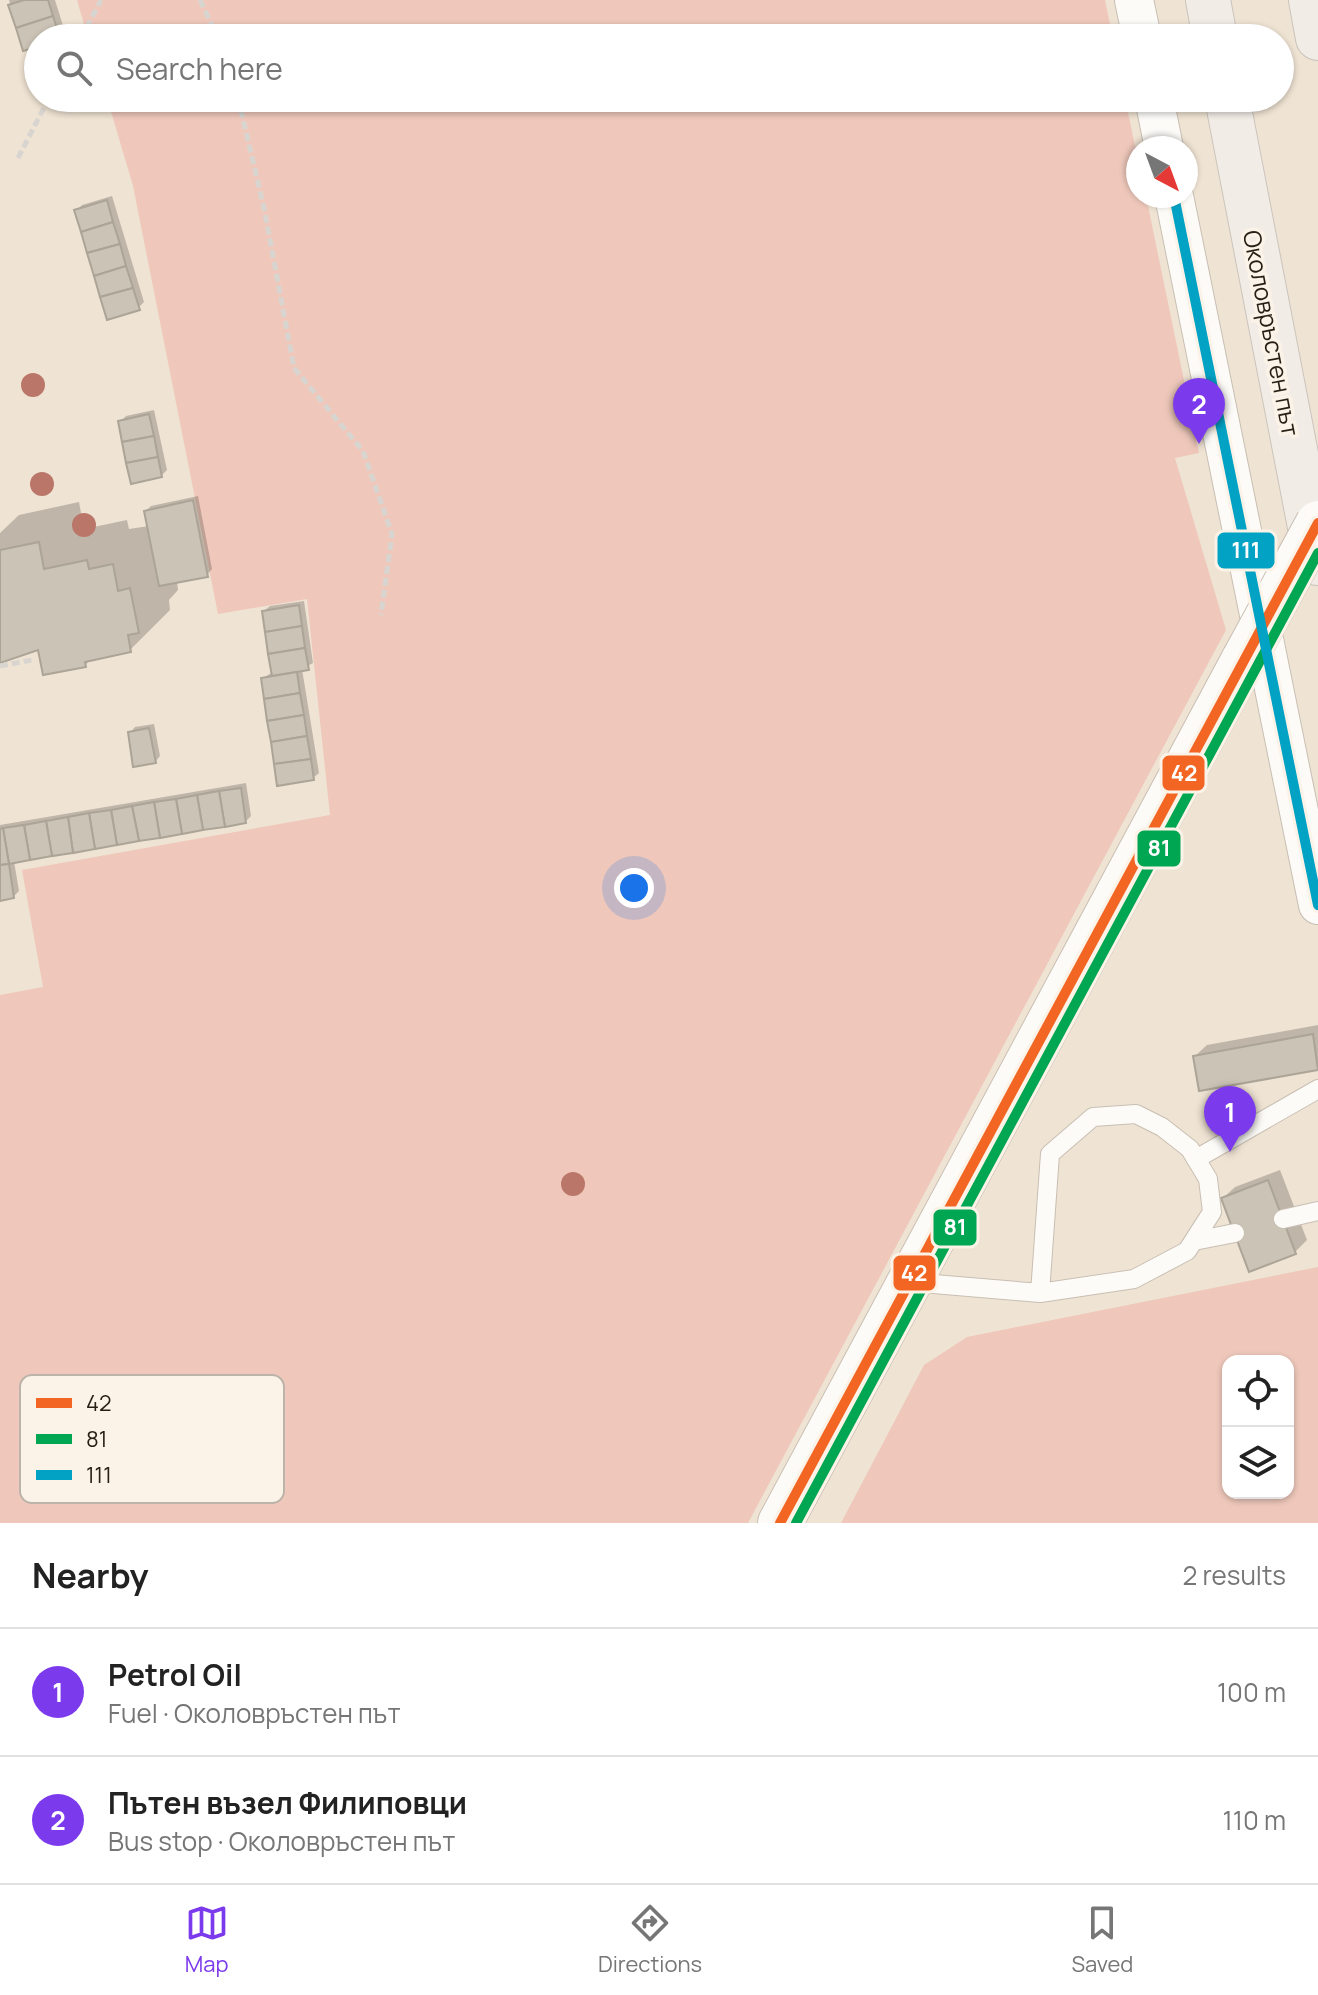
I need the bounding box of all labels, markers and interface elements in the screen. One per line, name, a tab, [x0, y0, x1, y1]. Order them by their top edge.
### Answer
search box	[24, 24, 1294, 112]
icon: search	[52, 46, 96, 90]
text: Search here	[116, 48, 283, 89]
north arrow	[1126, 136, 1198, 208]
street label: Околовръстен път	[1236, 227, 1308, 439]
pin: 2	[1173, 378, 1225, 444]
line badge: 111	[1216, 531, 1276, 570]
text: 111	[1232, 535, 1260, 565]
line badge: 42	[1161, 754, 1206, 792]
text: 42	[1171, 758, 1197, 788]
line badge: 81	[1136, 829, 1182, 868]
text: 81	[1147, 833, 1171, 863]
your location	[614, 868, 654, 908]
pin: 1	[1204, 1086, 1256, 1152]
line badge: 81	[932, 1208, 978, 1247]
text: 81	[943, 1212, 967, 1242]
line badge: 42	[892, 1254, 937, 1292]
text: 42	[901, 1258, 927, 1288]
map controls	[1222, 1355, 1294, 1499]
button: locate	[1222, 1355, 1294, 1427]
legend	[20, 1375, 284, 1503]
text: 42	[86, 1388, 112, 1418]
text: 81	[86, 1424, 107, 1454]
button: layers	[1222, 1427, 1294, 1499]
text: 111	[86, 1460, 112, 1490]
text: Nearby	[32, 1552, 148, 1598]
text: 2 results	[1182, 1557, 1286, 1593]
text: Petrol Oil	[108, 1654, 242, 1695]
text: 1	[52, 1674, 64, 1710]
text: 100 m	[1217, 1674, 1286, 1710]
text: Fuel · Околовръстен път	[108, 1695, 401, 1731]
text: Пътен възел Филиповци	[108, 1782, 467, 1823]
text: 2	[50, 1802, 66, 1838]
text: 110 m	[1223, 1802, 1286, 1838]
text: Bus stop · Околовръстен път	[108, 1823, 455, 1859]
tab: Map	[185, 1901, 229, 1979]
tab: Directions	[598, 1901, 702, 1979]
tab: Saved	[1071, 1901, 1133, 1979]

